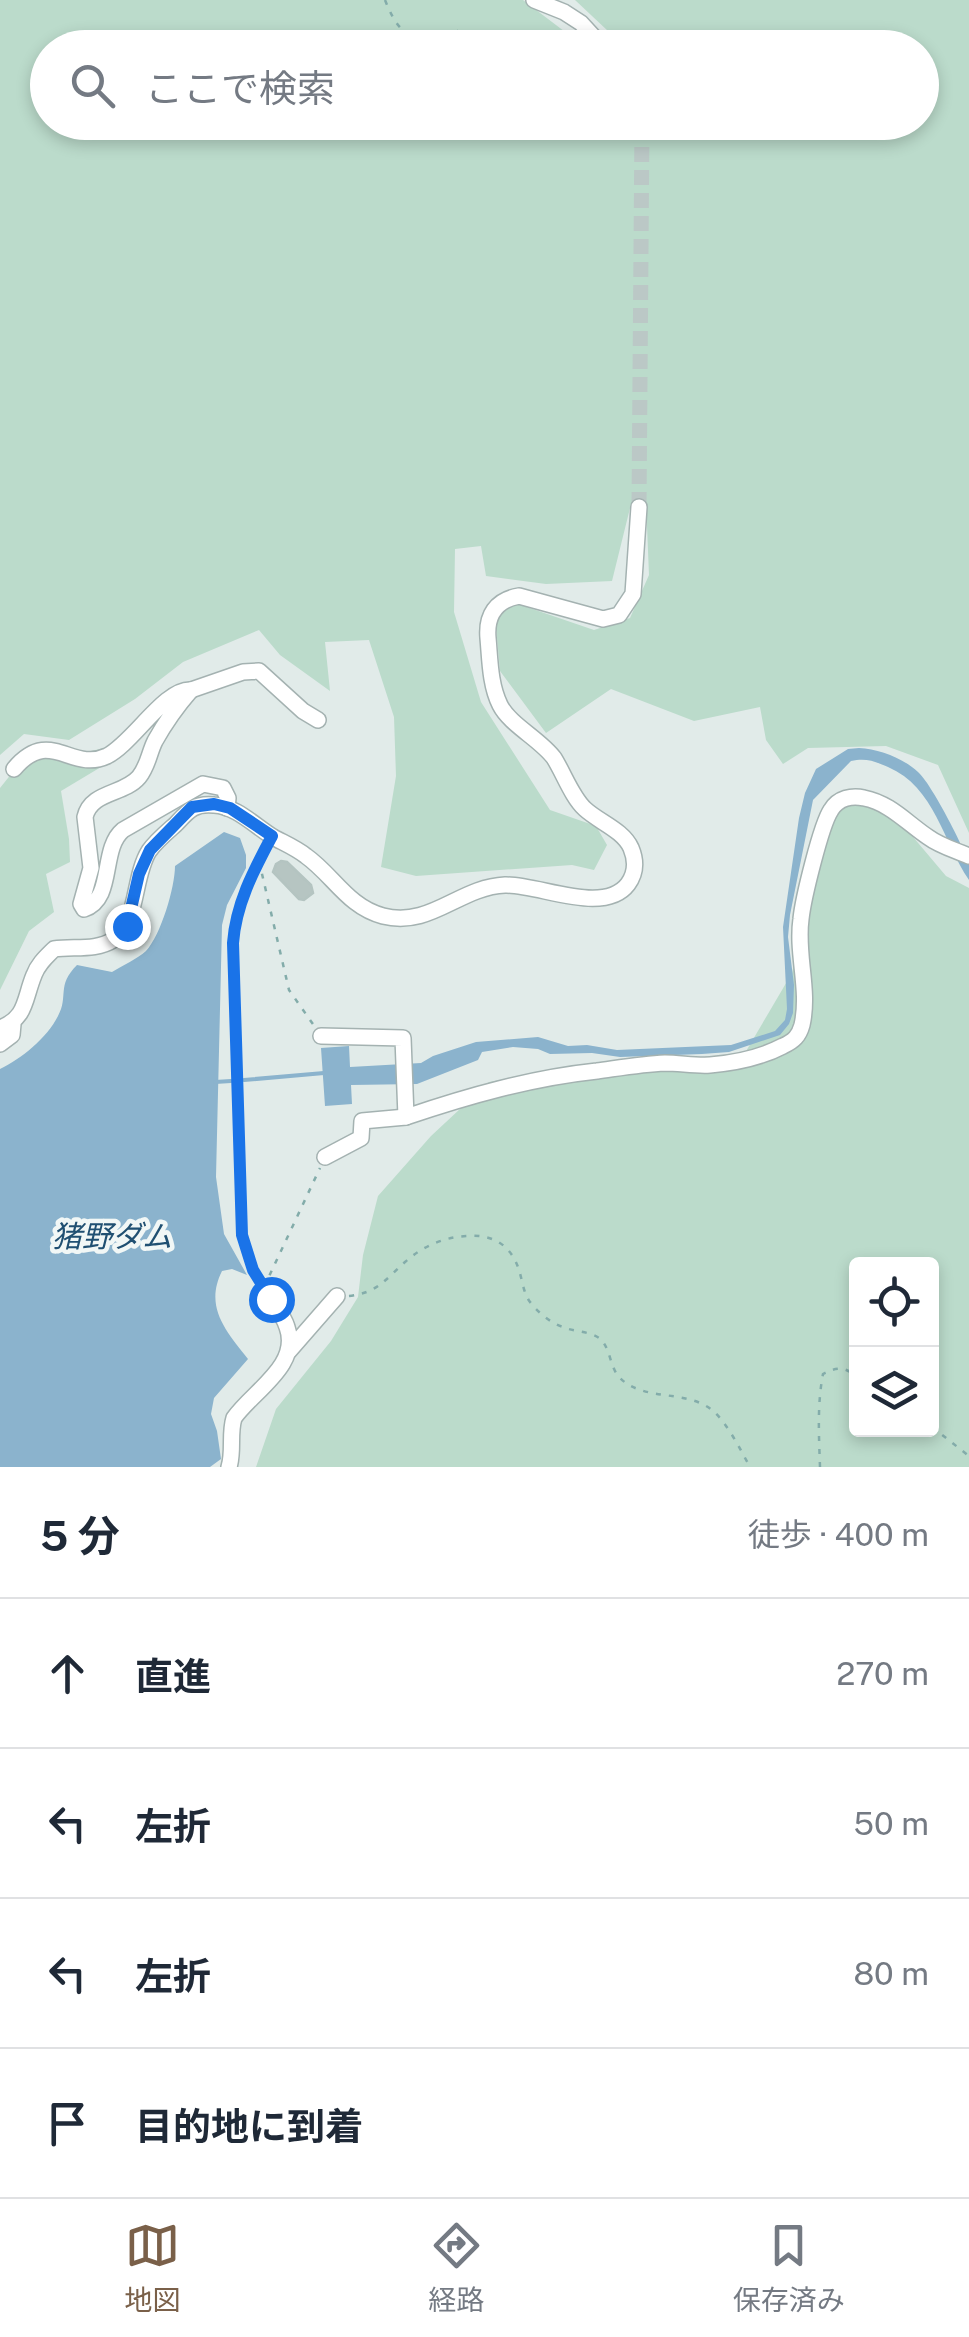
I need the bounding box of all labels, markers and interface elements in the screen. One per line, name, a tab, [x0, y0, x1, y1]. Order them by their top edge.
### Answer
search box	[30, 30, 939, 140]
icon: search	[65, 58, 120, 113]
text: ここで検索	[145, 66, 335, 111]
route end	[105, 904, 151, 950]
water label: 猪野ダム	[52, 1218, 172, 1254]
map controls	[849, 1257, 939, 1437]
button: locate	[849, 1257, 939, 1347]
route start	[249, 1277, 295, 1323]
button: layers	[849, 1347, 939, 1437]
text: 5 分	[40, 1511, 120, 1560]
text: 徒歩 · 400 m	[748, 1516, 929, 1553]
icon: ahead	[40, 1646, 95, 1701]
text: 直進	[135, 1654, 211, 1699]
text: 270 m	[836, 1655, 929, 1692]
icon: left	[40, 1796, 95, 1851]
text: 左折	[135, 1804, 211, 1849]
text: 50 m	[853, 1805, 929, 1842]
icon: left	[40, 1946, 95, 2001]
text: 左折	[135, 1954, 211, 1999]
text: 80 m	[853, 1955, 929, 1992]
icon: arrive	[40, 2096, 95, 2151]
text: 目的地に到着	[135, 2104, 363, 2149]
tab: 地図	[124, 2218, 180, 2318]
tab: 経路	[428, 2218, 485, 2318]
tab: 保存済み	[733, 2218, 845, 2318]

